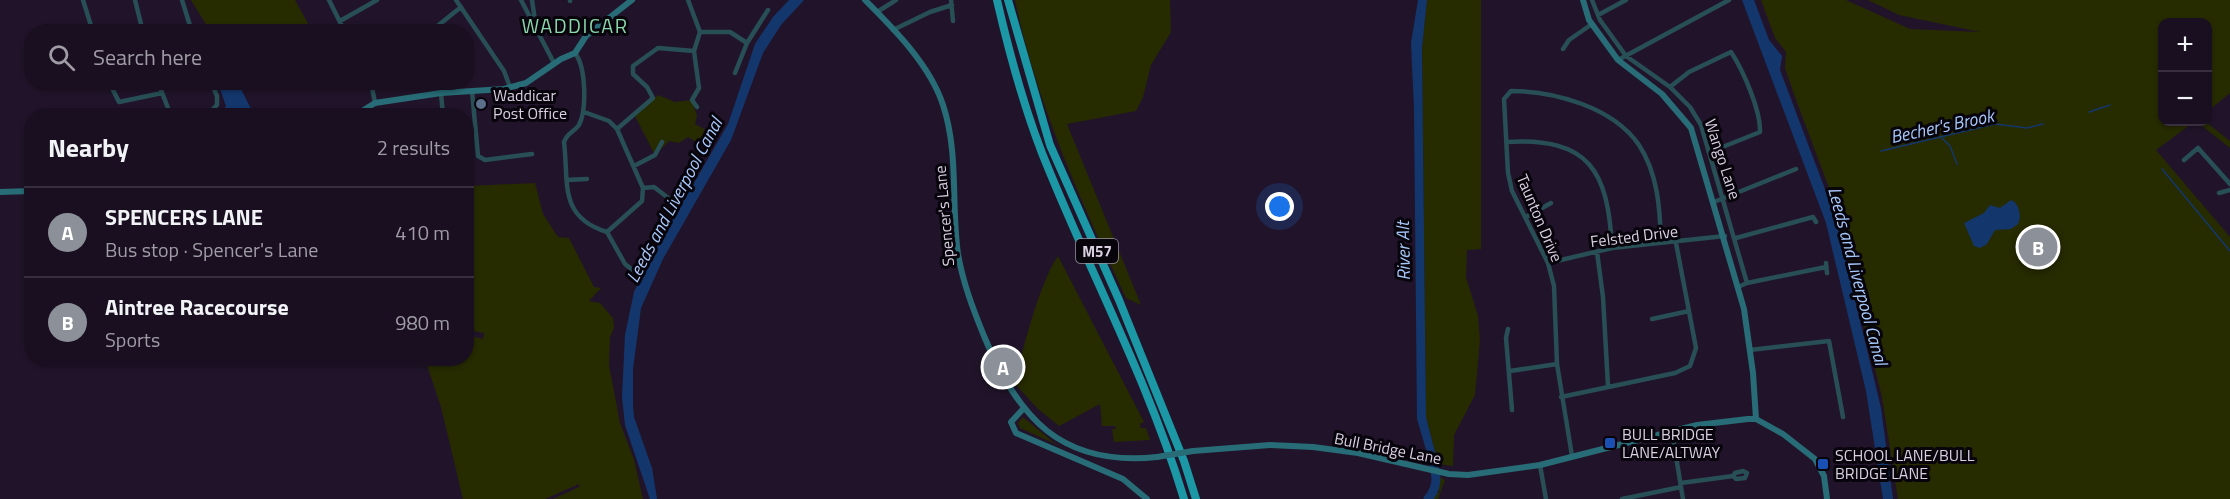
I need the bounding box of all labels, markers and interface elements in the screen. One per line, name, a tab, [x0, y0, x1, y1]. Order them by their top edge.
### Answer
district label: WADDICAR	[521, 10, 629, 41]
map controls	[2158, 18, 2212, 126]
button: +	[2158, 18, 2212, 72]
search box	[24, 24, 474, 90]
text: Search here	[93, 40, 202, 74]
icon: search	[45, 41, 78, 74]
button: −	[2158, 72, 2212, 126]
place label: Waddicar Post Office	[493, 83, 567, 125]
marker: Waddicar Post Office	[474, 97, 488, 111]
water label: Becher's Brook	[1888, 101, 1998, 150]
water label: Leeds and Liverpool Canal	[619, 111, 730, 287]
street label: Wango Lane	[1699, 116, 1747, 202]
text: Nearby	[48, 128, 129, 167]
text: 2 results	[377, 132, 450, 163]
street label: Spencer's Lane	[928, 165, 960, 267]
street label: Taunton Drive	[1511, 170, 1569, 266]
water label: Leeds and Liverpool Canal	[1821, 184, 1895, 370]
your location	[1265, 192, 1294, 221]
text: SPENCERS LANE	[105, 200, 263, 234]
text: A	[61, 217, 74, 248]
text: 410 m	[395, 217, 450, 248]
water label: River Alt	[1389, 219, 1417, 281]
street label: Felsted Drive	[1589, 219, 1679, 253]
pin: B	[2018, 224, 2058, 270]
text: Bus stop · Spencer's Lane	[105, 234, 318, 265]
road number: M57	[1076, 239, 1118, 263]
text: Aintree Racecourse	[105, 290, 289, 324]
text: B	[61, 307, 74, 338]
text: 980 m	[395, 307, 450, 338]
text: Sports	[105, 324, 160, 355]
pin: A	[984, 344, 1022, 389]
place label: BULL BRIDGE LANE/ALTWAY	[1622, 422, 1720, 464]
street label: Bull Bridge Lane	[1332, 426, 1444, 470]
marker: BULL BRIDGE LANE/ALTWAY	[1603, 436, 1617, 450]
place label: SCHOOL LANE/BULL BRIDGE LANE	[1835, 443, 1975, 485]
marker: SCHOOL LANE/BULL BRIDGE LANE	[1816, 457, 1830, 471]

